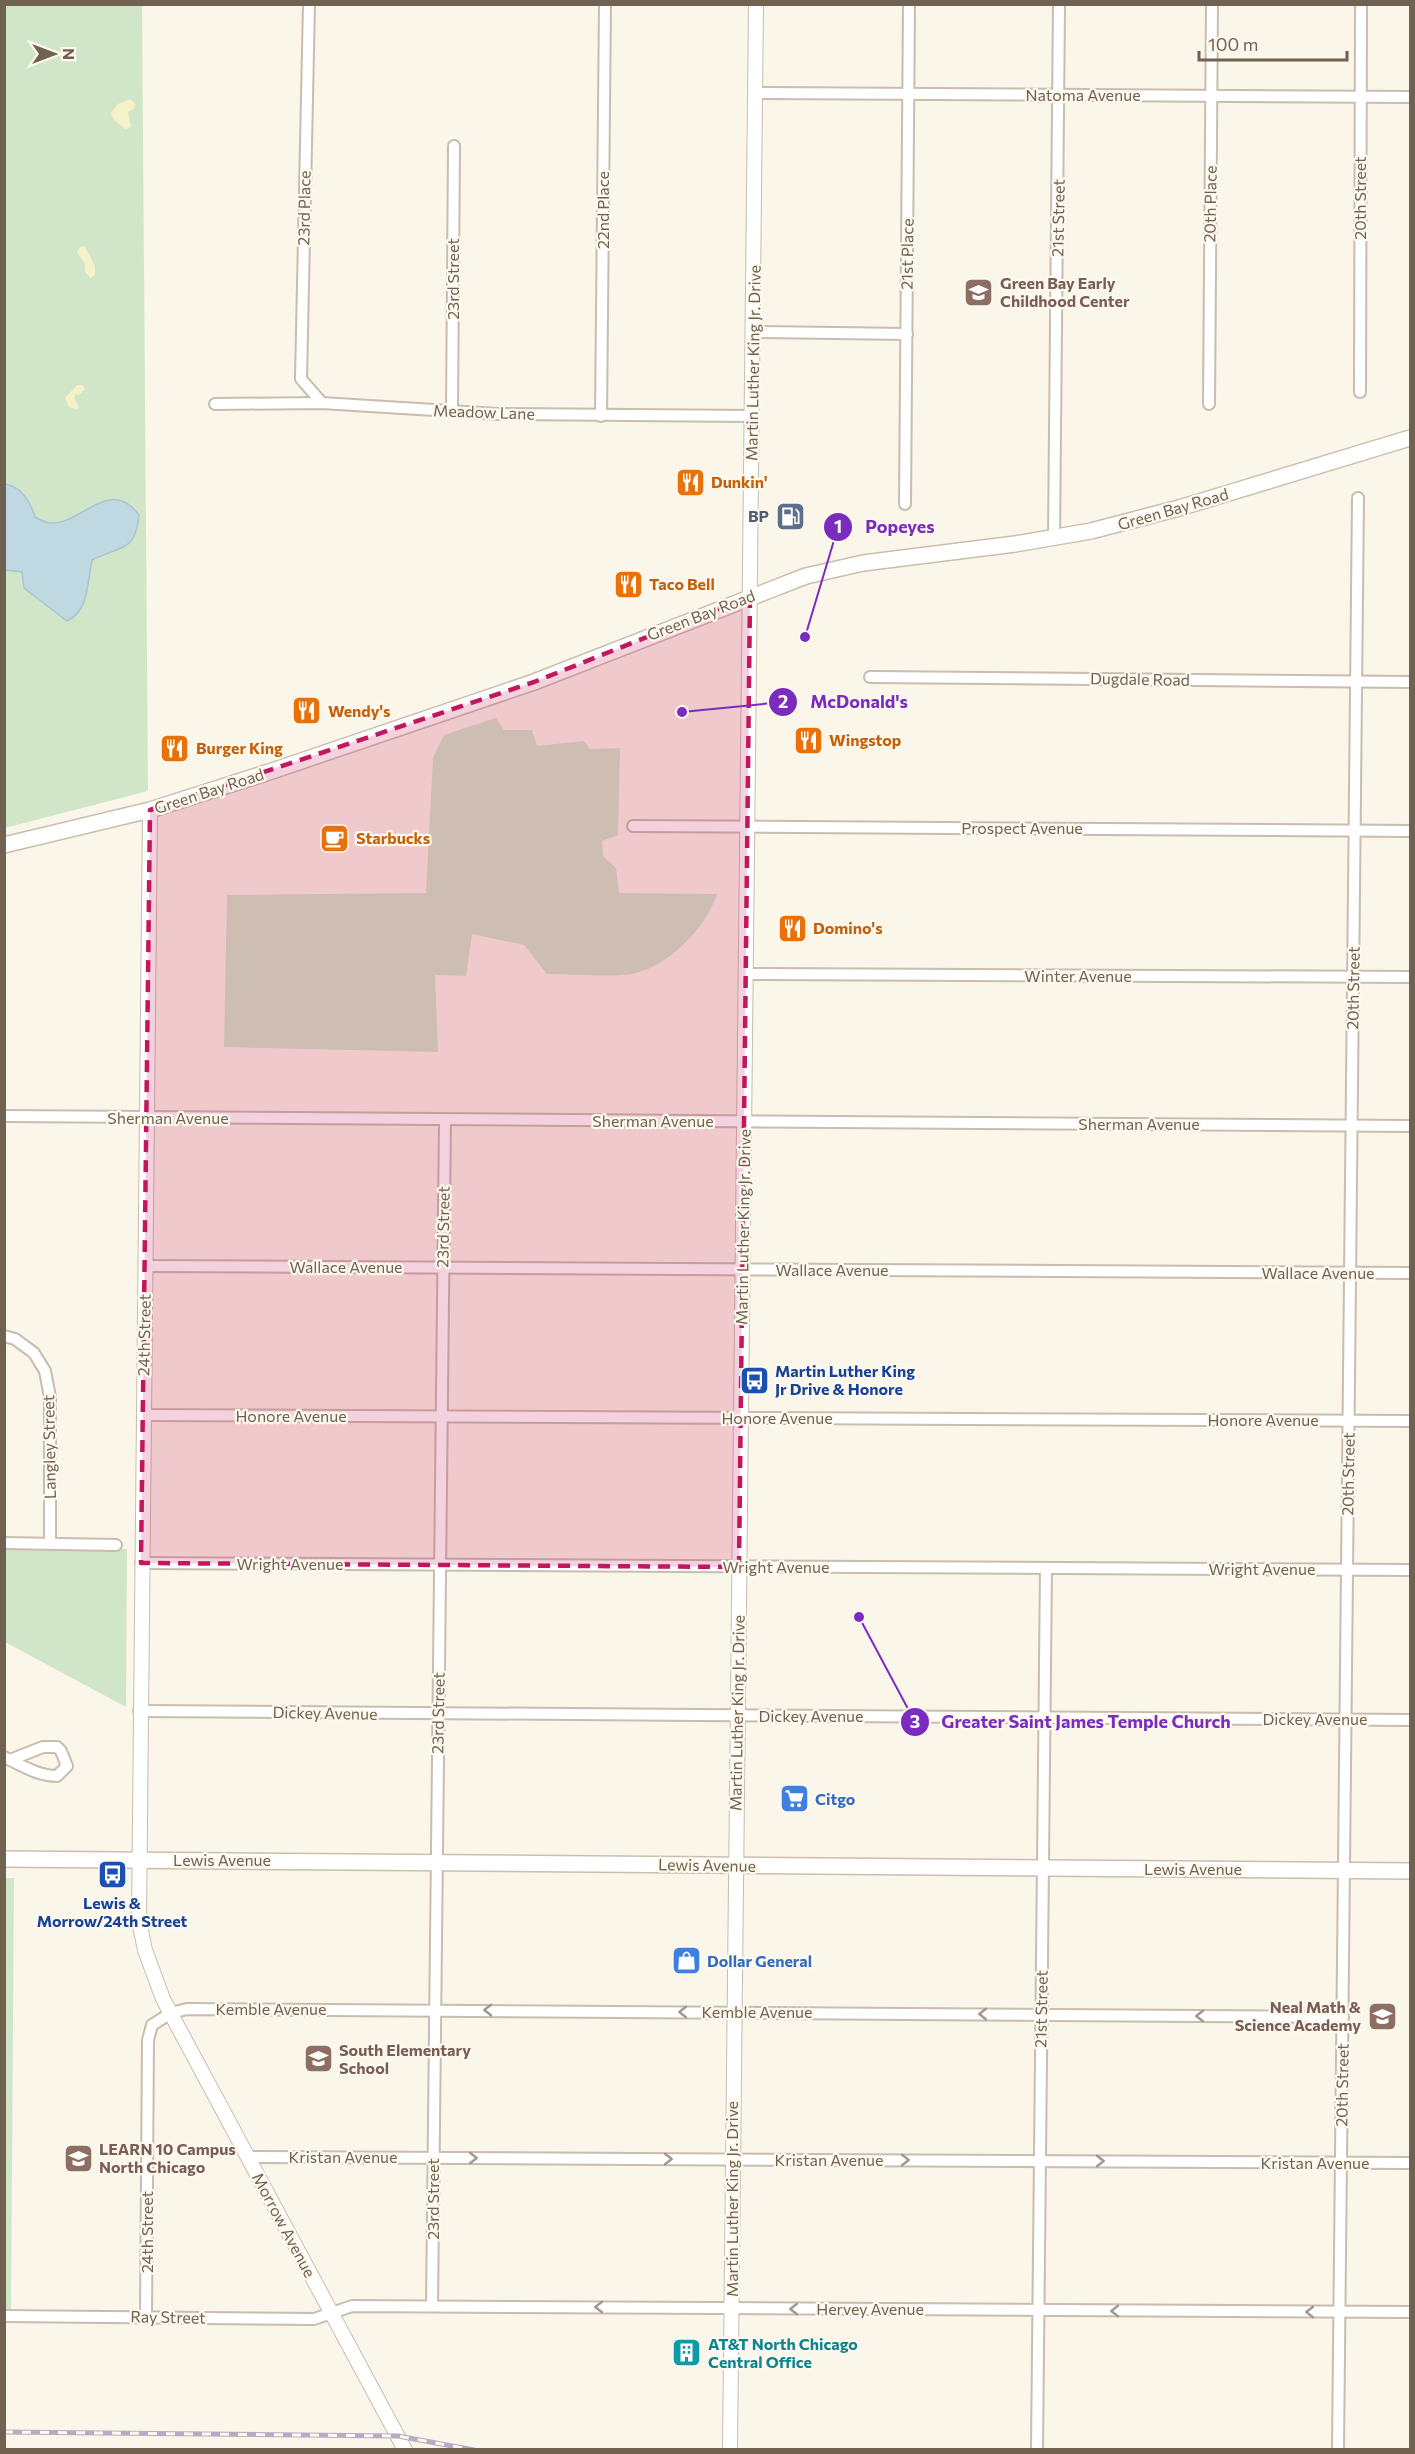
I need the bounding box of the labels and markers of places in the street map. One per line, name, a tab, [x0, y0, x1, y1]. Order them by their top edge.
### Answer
place label: Green Bay Early Childhood Center	[1000, 273, 1130, 310]
school or university icon: Green Bay Early Childhood Center	[963, 276, 995, 308]
restaurant icon: Dunkin'	[674, 466, 706, 498]
place label: Dunkin'	[711, 472, 768, 491]
fuel station icon: BP	[774, 500, 806, 532]
place label: BP	[748, 506, 769, 525]
callout: Popeyes	[823, 509, 947, 545]
restaurant icon: Taco Bell	[612, 568, 644, 600]
place label: Taco Bell	[649, 574, 715, 593]
callout: McDonald's	[768, 684, 920, 720]
restaurant icon: Wendy's	[291, 695, 323, 727]
place label: Wendy's	[328, 701, 391, 720]
restaurant icon: Wingstop	[792, 724, 824, 756]
place label: Wingstop	[829, 730, 901, 749]
restaurant icon: Burger King	[159, 732, 191, 764]
place label: Burger King	[196, 738, 283, 757]
cafe icon: Starbucks	[319, 822, 351, 854]
place label: Starbucks	[356, 828, 430, 847]
restaurant icon: Domino's	[776, 912, 808, 944]
place label: Domino's	[813, 918, 883, 937]
place label: Martin Luther King Jr Drive & Honore	[775, 1361, 915, 1398]
bus stop icon: Martin Luther King Jr Drive & Honore	[738, 1364, 770, 1396]
callout: Greater Saint James Temple Church	[900, 1704, 1243, 1740]
supermarket icon: Citgo	[778, 1783, 810, 1815]
place label: Citgo	[815, 1789, 856, 1808]
bus stop icon: Lewis & Morrow/24th Street	[96, 1859, 128, 1891]
place label: Lewis & Morrow/24th Street	[37, 1893, 188, 1930]
shop icon: Dollar General	[670, 1945, 702, 1977]
place label: Dollar General	[707, 1951, 812, 1970]
place label: Neal Math & Science Academy	[1235, 1997, 1362, 2034]
school or university icon: Neal Math & Science Academy	[1366, 2000, 1398, 2032]
place label: South Elementary School	[339, 2040, 471, 2077]
school or university icon: South Elementary School	[302, 2043, 334, 2075]
place label: LEARN 10 Campus North Chicago	[99, 2139, 236, 2176]
school or university icon: LEARN 10 Campus North Chicago	[62, 2142, 94, 2174]
place label: AT&T North Chicago Central Office	[708, 2334, 858, 2371]
building icon: AT&T North Chicago Central Office	[671, 2337, 703, 2369]

